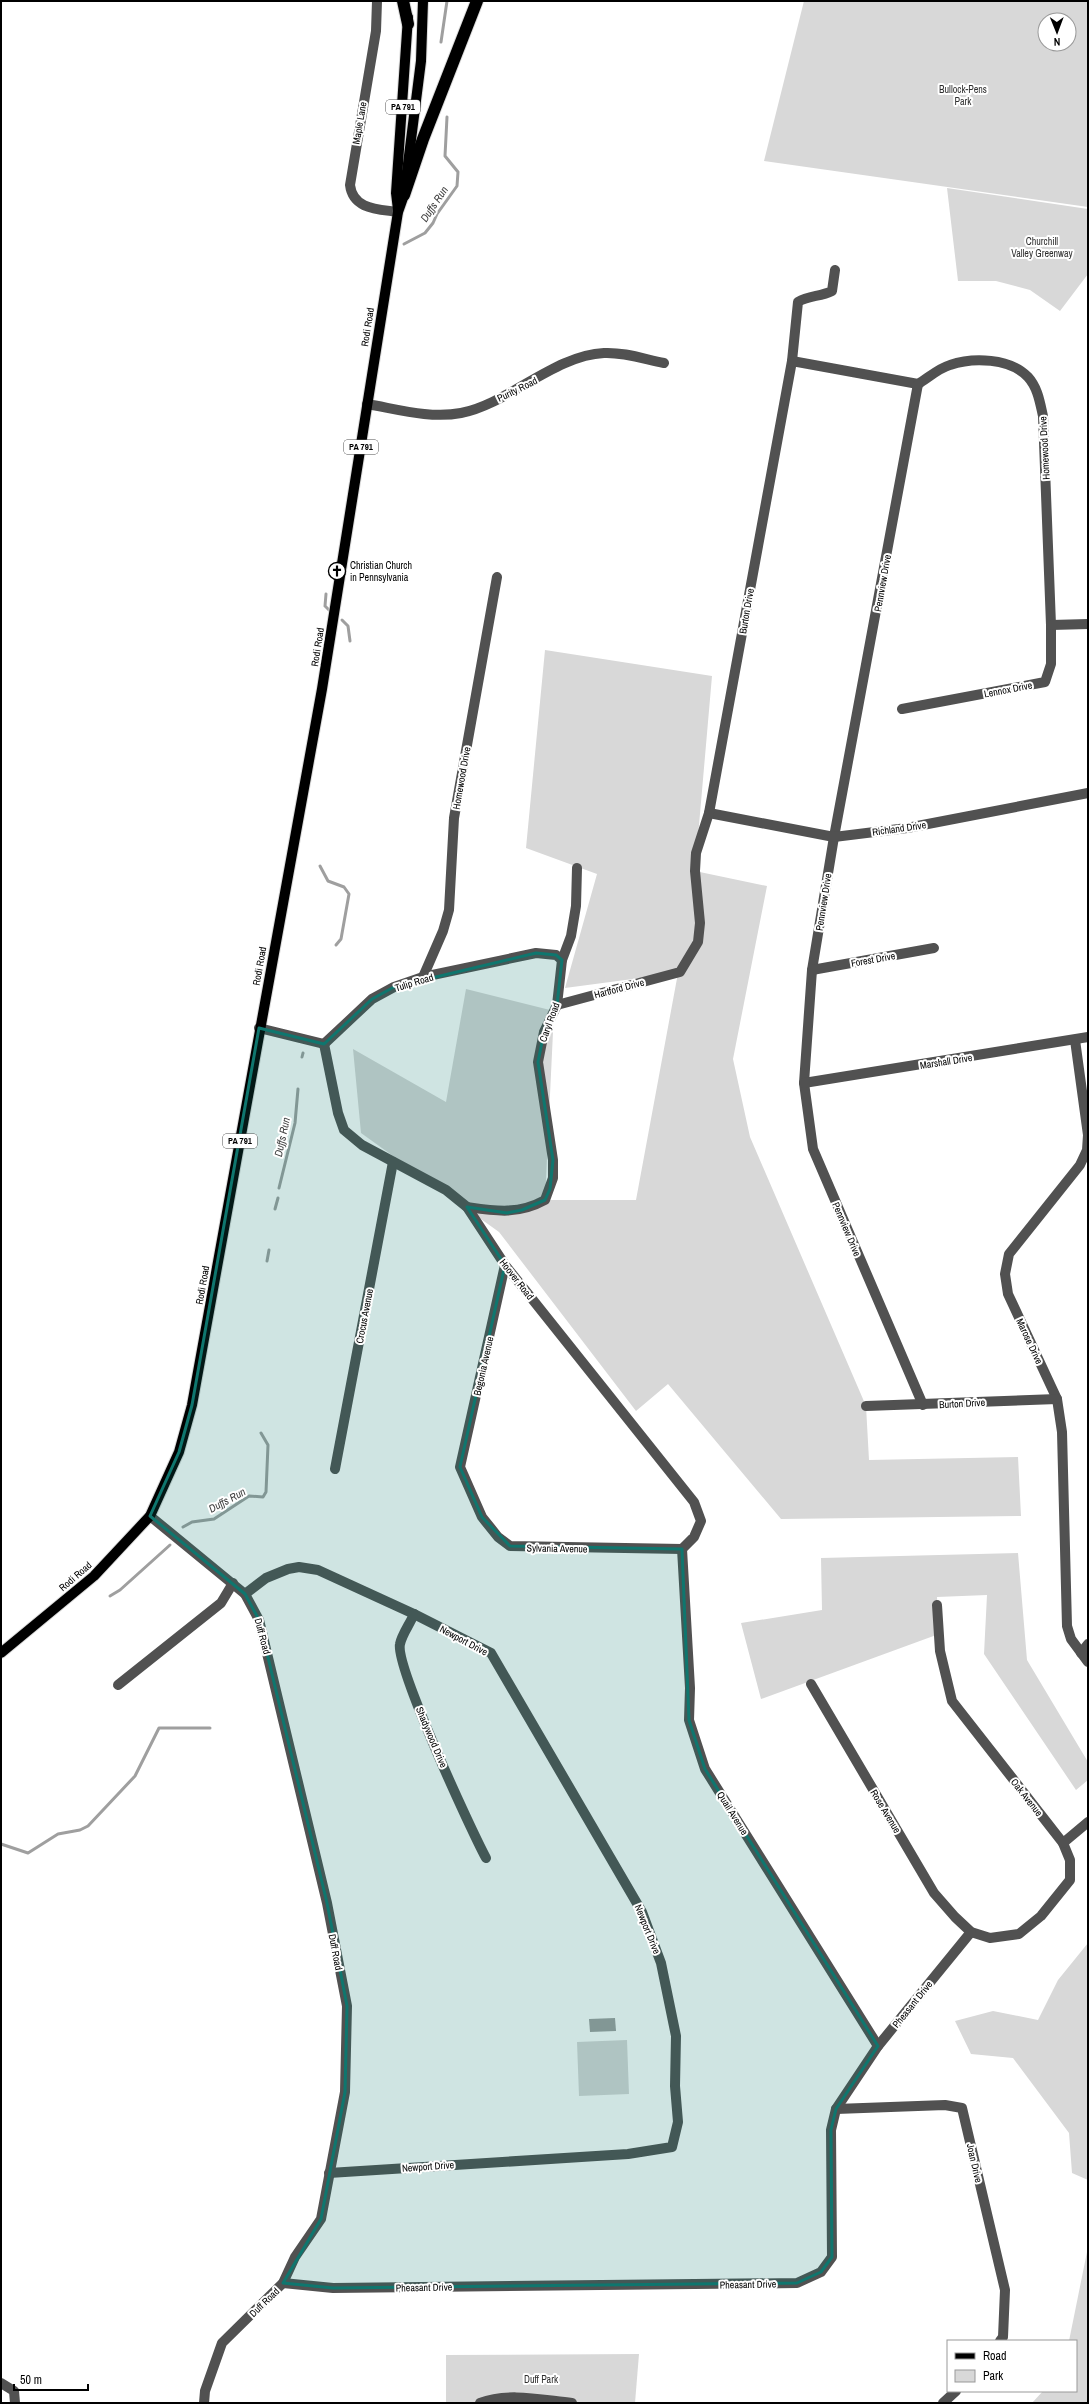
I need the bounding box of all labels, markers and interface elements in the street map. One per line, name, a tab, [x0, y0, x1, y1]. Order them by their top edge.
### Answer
north arrow	[1037, 12, 1077, 52]
text: N	[1054, 35, 1061, 49]
park label: Bullock-Pens Park	[939, 83, 987, 108]
street label: Maple Lane	[349, 100, 370, 145]
road number: PA 791	[386, 100, 420, 114]
water label: Duffs Run	[417, 184, 451, 224]
park label: Churchill Valley Greenway	[1011, 235, 1074, 260]
street label: Rodi Road	[358, 307, 377, 347]
street label: Purity Road	[495, 374, 540, 405]
street label: Homewood Drive	[1036, 416, 1053, 480]
road number: PA 791	[344, 440, 378, 454]
street label: Pennview Drive	[871, 553, 894, 613]
place label: Christian Church in Pennsylvania	[350, 559, 412, 584]
church icon: Christian Church in Pennsylvania	[327, 561, 347, 581]
street label: Burton Drive	[736, 587, 757, 635]
street label: Rodi Road	[308, 627, 327, 667]
street label: Lennox Drive	[983, 678, 1034, 701]
street label: Homewood Drive	[450, 745, 473, 810]
street label: Richland Drive	[871, 818, 927, 839]
street label: Pennview Drive	[813, 872, 835, 932]
street label: Rodi Road	[250, 946, 269, 987]
street label: Forest Drive	[850, 949, 897, 970]
street label: Tulip Road	[393, 970, 435, 994]
street label: Hartford Drive	[593, 975, 646, 1001]
street label: Caryl Road	[536, 1001, 563, 1044]
street label: Marshall Drive	[919, 1051, 974, 1072]
water label: Duffs Run	[271, 1116, 293, 1158]
road number: PA 791	[223, 1134, 257, 1148]
street label: Pennview Drive	[829, 1200, 864, 1259]
street label: Hoover Road	[497, 1256, 537, 1302]
street label: Rodi Road	[193, 1265, 212, 1306]
street label: Crocus Avenue	[353, 1287, 376, 1345]
street label: Marose Drive	[1013, 1316, 1046, 1367]
street label: Begonia Avenue	[470, 1335, 497, 1397]
street label: Burton Drive	[939, 1396, 986, 1411]
water label: Duffs Run	[206, 1484, 248, 1516]
street label: Sylvania Avenue	[526, 1541, 588, 1556]
street label: Rodi Road	[56, 1559, 94, 1594]
street label: Duff Road	[251, 1617, 274, 1656]
street label: Newport Drive	[438, 1622, 490, 1659]
street label: Shadywood Drive	[413, 1705, 450, 1770]
street label: Oak Avenue	[1008, 1776, 1046, 1819]
street label: Rose Avenue	[867, 1787, 904, 1836]
street label: Quail Avenue	[714, 1789, 751, 1838]
street label: Newport Drive	[632, 1902, 664, 1956]
street label: Duff Road	[326, 1933, 345, 1971]
street label: Pheasant Drive	[890, 1978, 935, 2030]
street label: Joan Drive	[964, 2142, 985, 2184]
street label: Newport Drive	[401, 2158, 455, 2175]
street label: Pheasant Drive	[720, 2278, 777, 2291]
street label: Pheasant Drive	[396, 2281, 453, 2294]
street label: Duff Road	[247, 2285, 282, 2320]
legend	[947, 2340, 1077, 2392]
text: Road	[983, 2348, 1007, 2364]
scale bar	[14, 2366, 88, 2392]
text: Park	[983, 2368, 1003, 2384]
text: 50 m	[20, 2372, 42, 2388]
park label: Duff Park	[524, 2373, 559, 2386]

